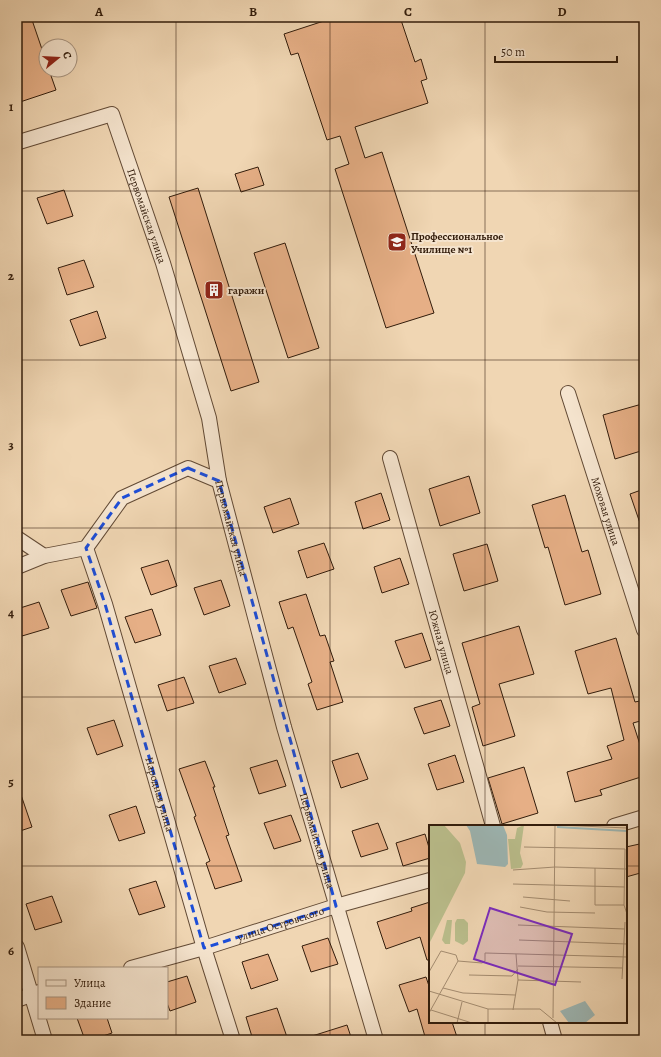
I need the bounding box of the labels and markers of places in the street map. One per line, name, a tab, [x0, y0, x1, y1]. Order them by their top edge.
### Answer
place label: Профессиональное Училище №1	[411, 229, 503, 257]
school or university icon: Профессиональное Училище №1	[386, 231, 408, 253]
building icon: гаражи	[203, 279, 225, 301]
place label: гаражи	[228, 283, 265, 298]

